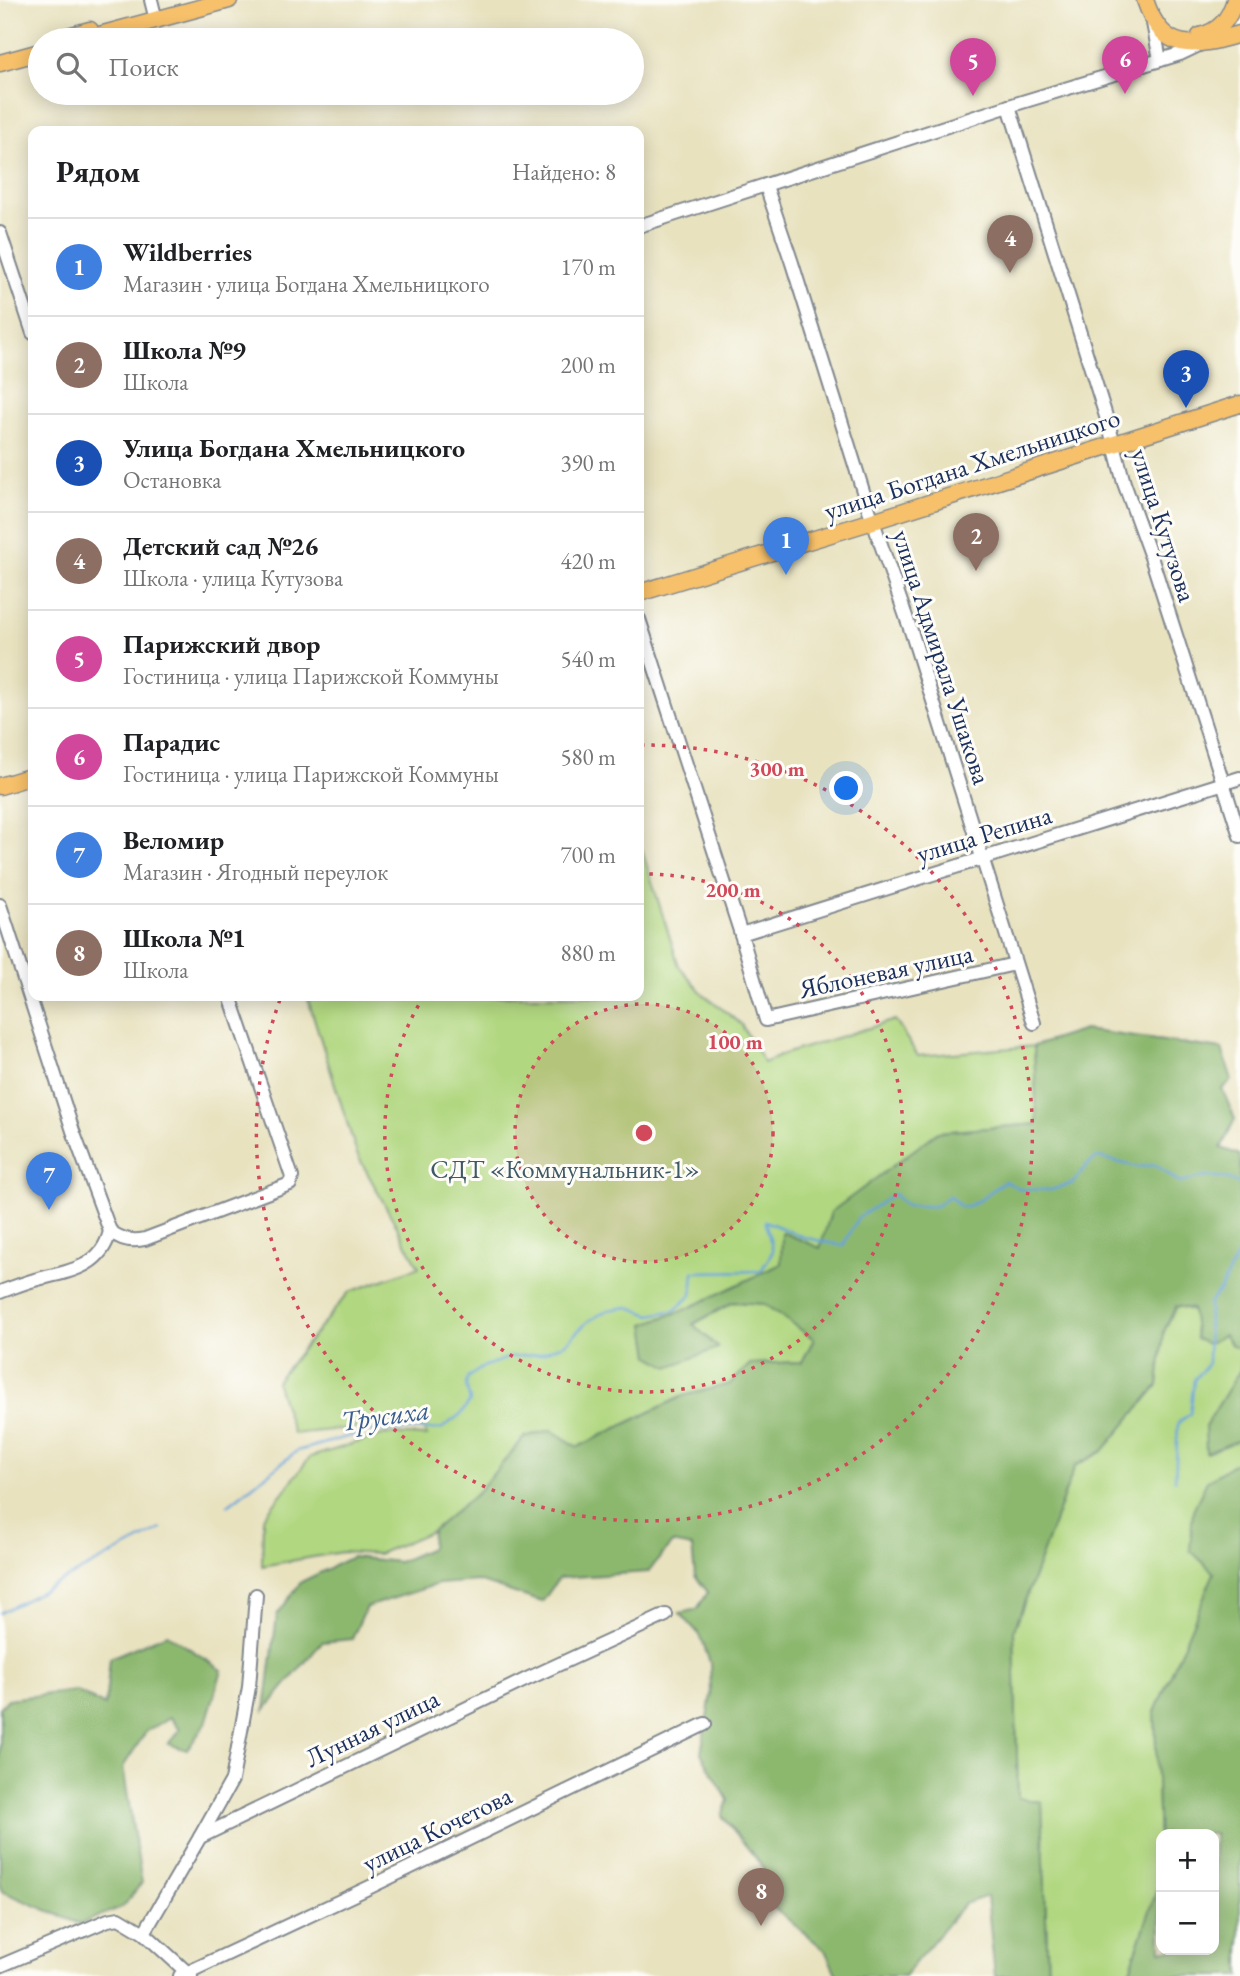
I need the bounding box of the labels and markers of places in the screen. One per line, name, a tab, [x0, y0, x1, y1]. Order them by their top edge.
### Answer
pin: 6	[1102, 36, 1148, 94]
pin: 5	[950, 38, 996, 96]
pin: 4	[987, 215, 1033, 273]
pin: 3	[1163, 350, 1209, 408]
pin: 2	[953, 513, 999, 571]
pin: 1	[763, 517, 809, 575]
centre of rings	[632, 1121, 656, 1145]
pin: 7	[26, 1152, 72, 1210]
pin: 8	[738, 1868, 784, 1926]

